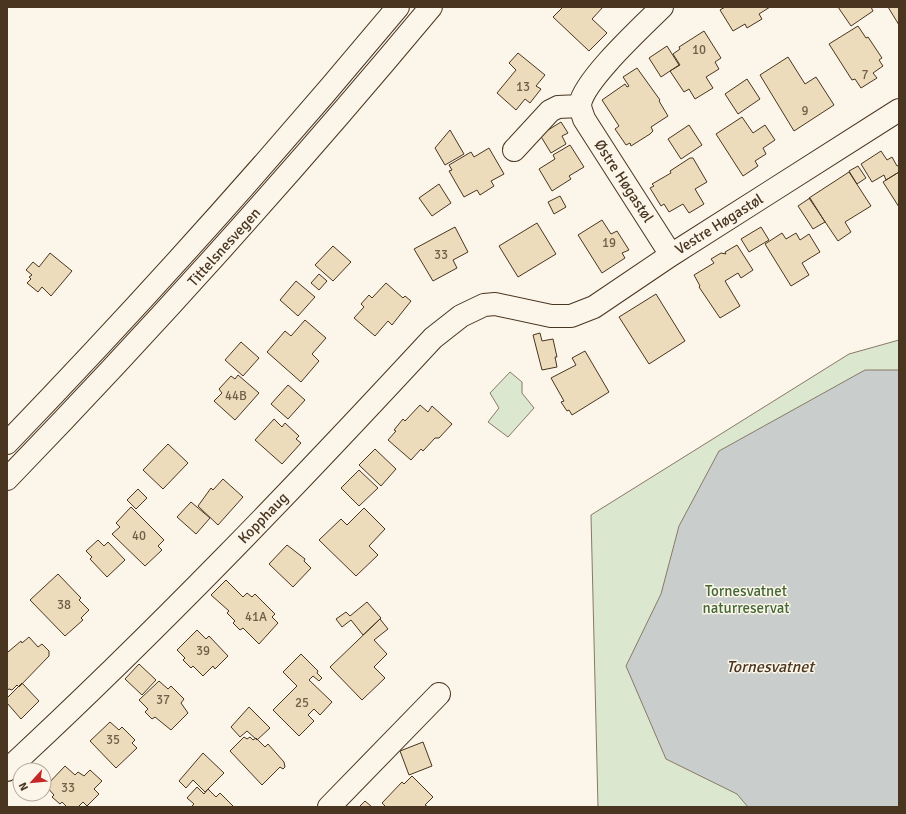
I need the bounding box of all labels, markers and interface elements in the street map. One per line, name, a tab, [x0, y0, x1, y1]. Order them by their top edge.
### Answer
house number: 10	[692, 42, 706, 58]
house number: 7	[861, 67, 869, 83]
house number: 13	[516, 79, 530, 95]
house number: 9	[801, 103, 809, 119]
street label: Østre Høgastøl	[591, 136, 657, 226]
street label: Vestre Høgastøl	[672, 190, 766, 258]
street label: Tittelsnesvegen	[184, 204, 264, 290]
house number: 19	[602, 235, 616, 251]
house number: 33	[434, 247, 448, 263]
house number: 44B	[225, 388, 247, 404]
street label: Kopphaug	[234, 489, 292, 547]
house number: 40	[132, 528, 146, 544]
park label: Tornesvatnet naturreservat	[703, 582, 789, 617]
house number: 38	[57, 597, 71, 613]
house number: 41A	[245, 609, 267, 625]
house number: 39	[196, 643, 210, 659]
water label: Tornesvatnet	[726, 657, 816, 677]
house number: 37	[156, 692, 170, 708]
house number: 25	[295, 695, 309, 711]
house number: 35	[106, 732, 120, 748]
north arrow	[12, 762, 52, 802]
text: N	[16, 780, 31, 793]
house number: 33	[61, 780, 75, 796]

